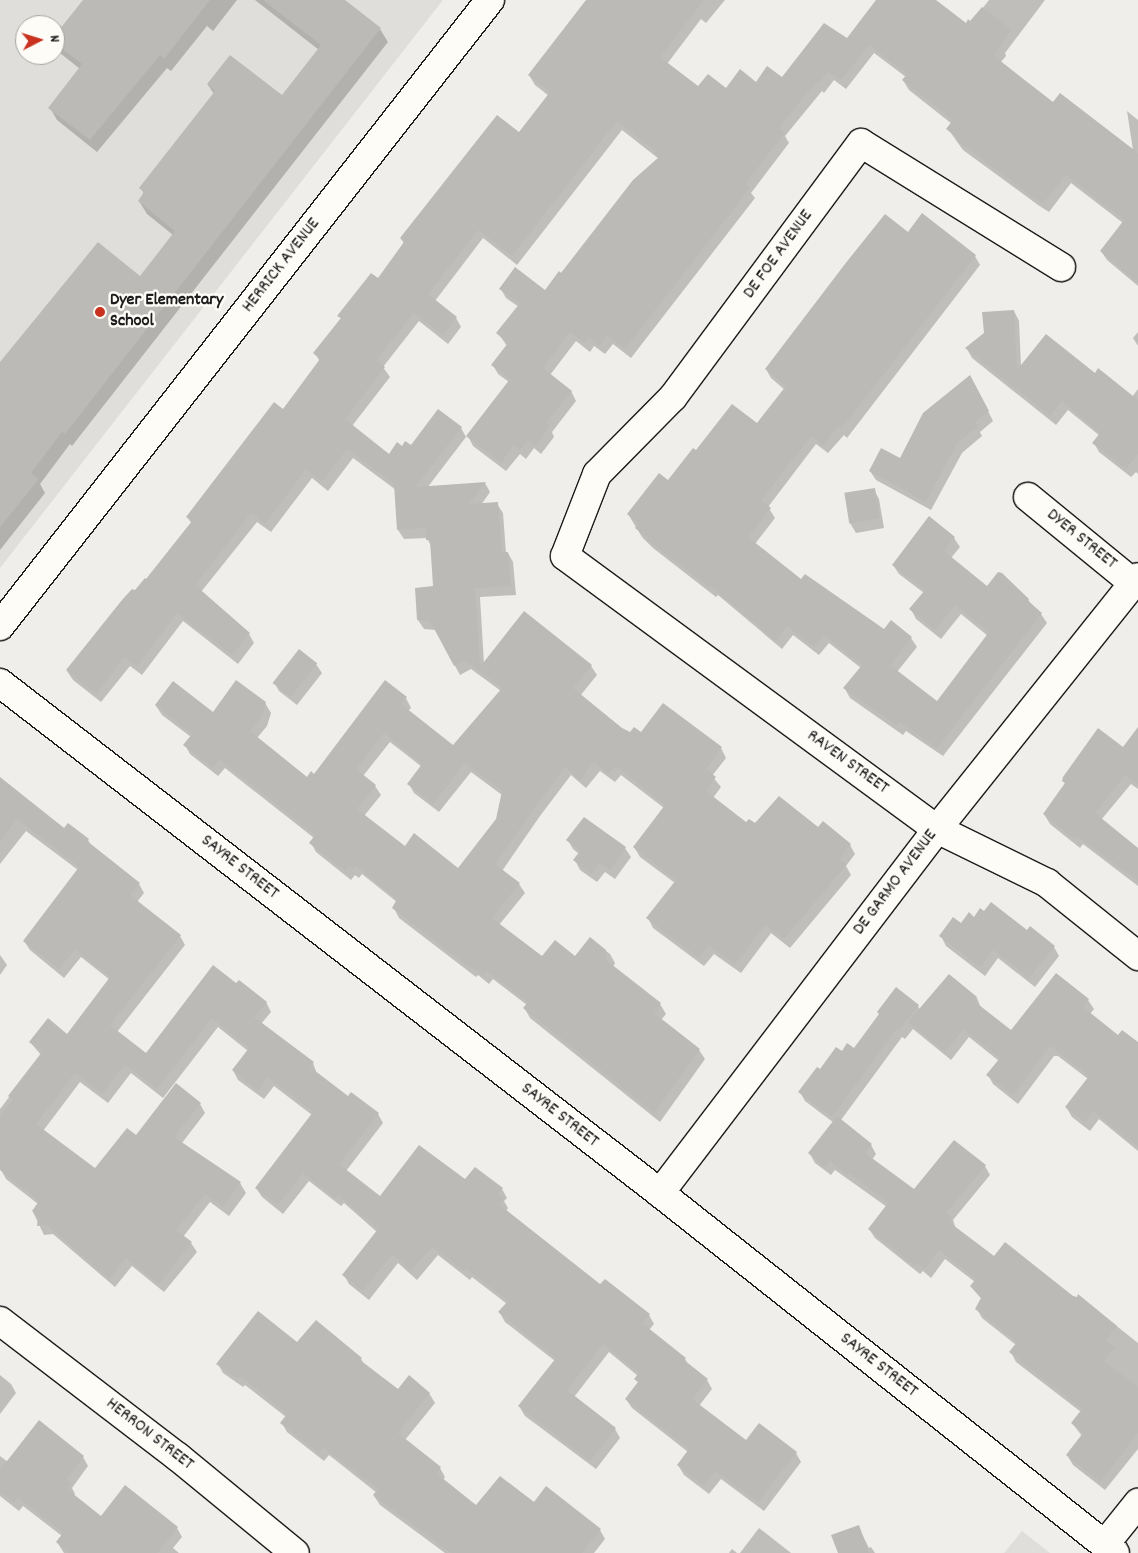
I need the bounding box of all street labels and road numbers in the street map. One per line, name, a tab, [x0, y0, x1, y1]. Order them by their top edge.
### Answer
street label: DE FOE AVENUE	[740, 206, 818, 304]
street label: HERRICK AVENUE	[238, 214, 326, 318]
street label: DYER STREET	[1041, 505, 1121, 575]
street label: RAVEN STREET	[802, 726, 892, 800]
street label: DE GARMO AVENUE	[849, 826, 943, 940]
street label: SAYRE STREET	[196, 831, 282, 905]
street label: SAYRE STREET	[516, 1079, 602, 1153]
street label: SAYRE STREET	[835, 1329, 921, 1403]
street label: HERRON STREET	[101, 1394, 197, 1476]

